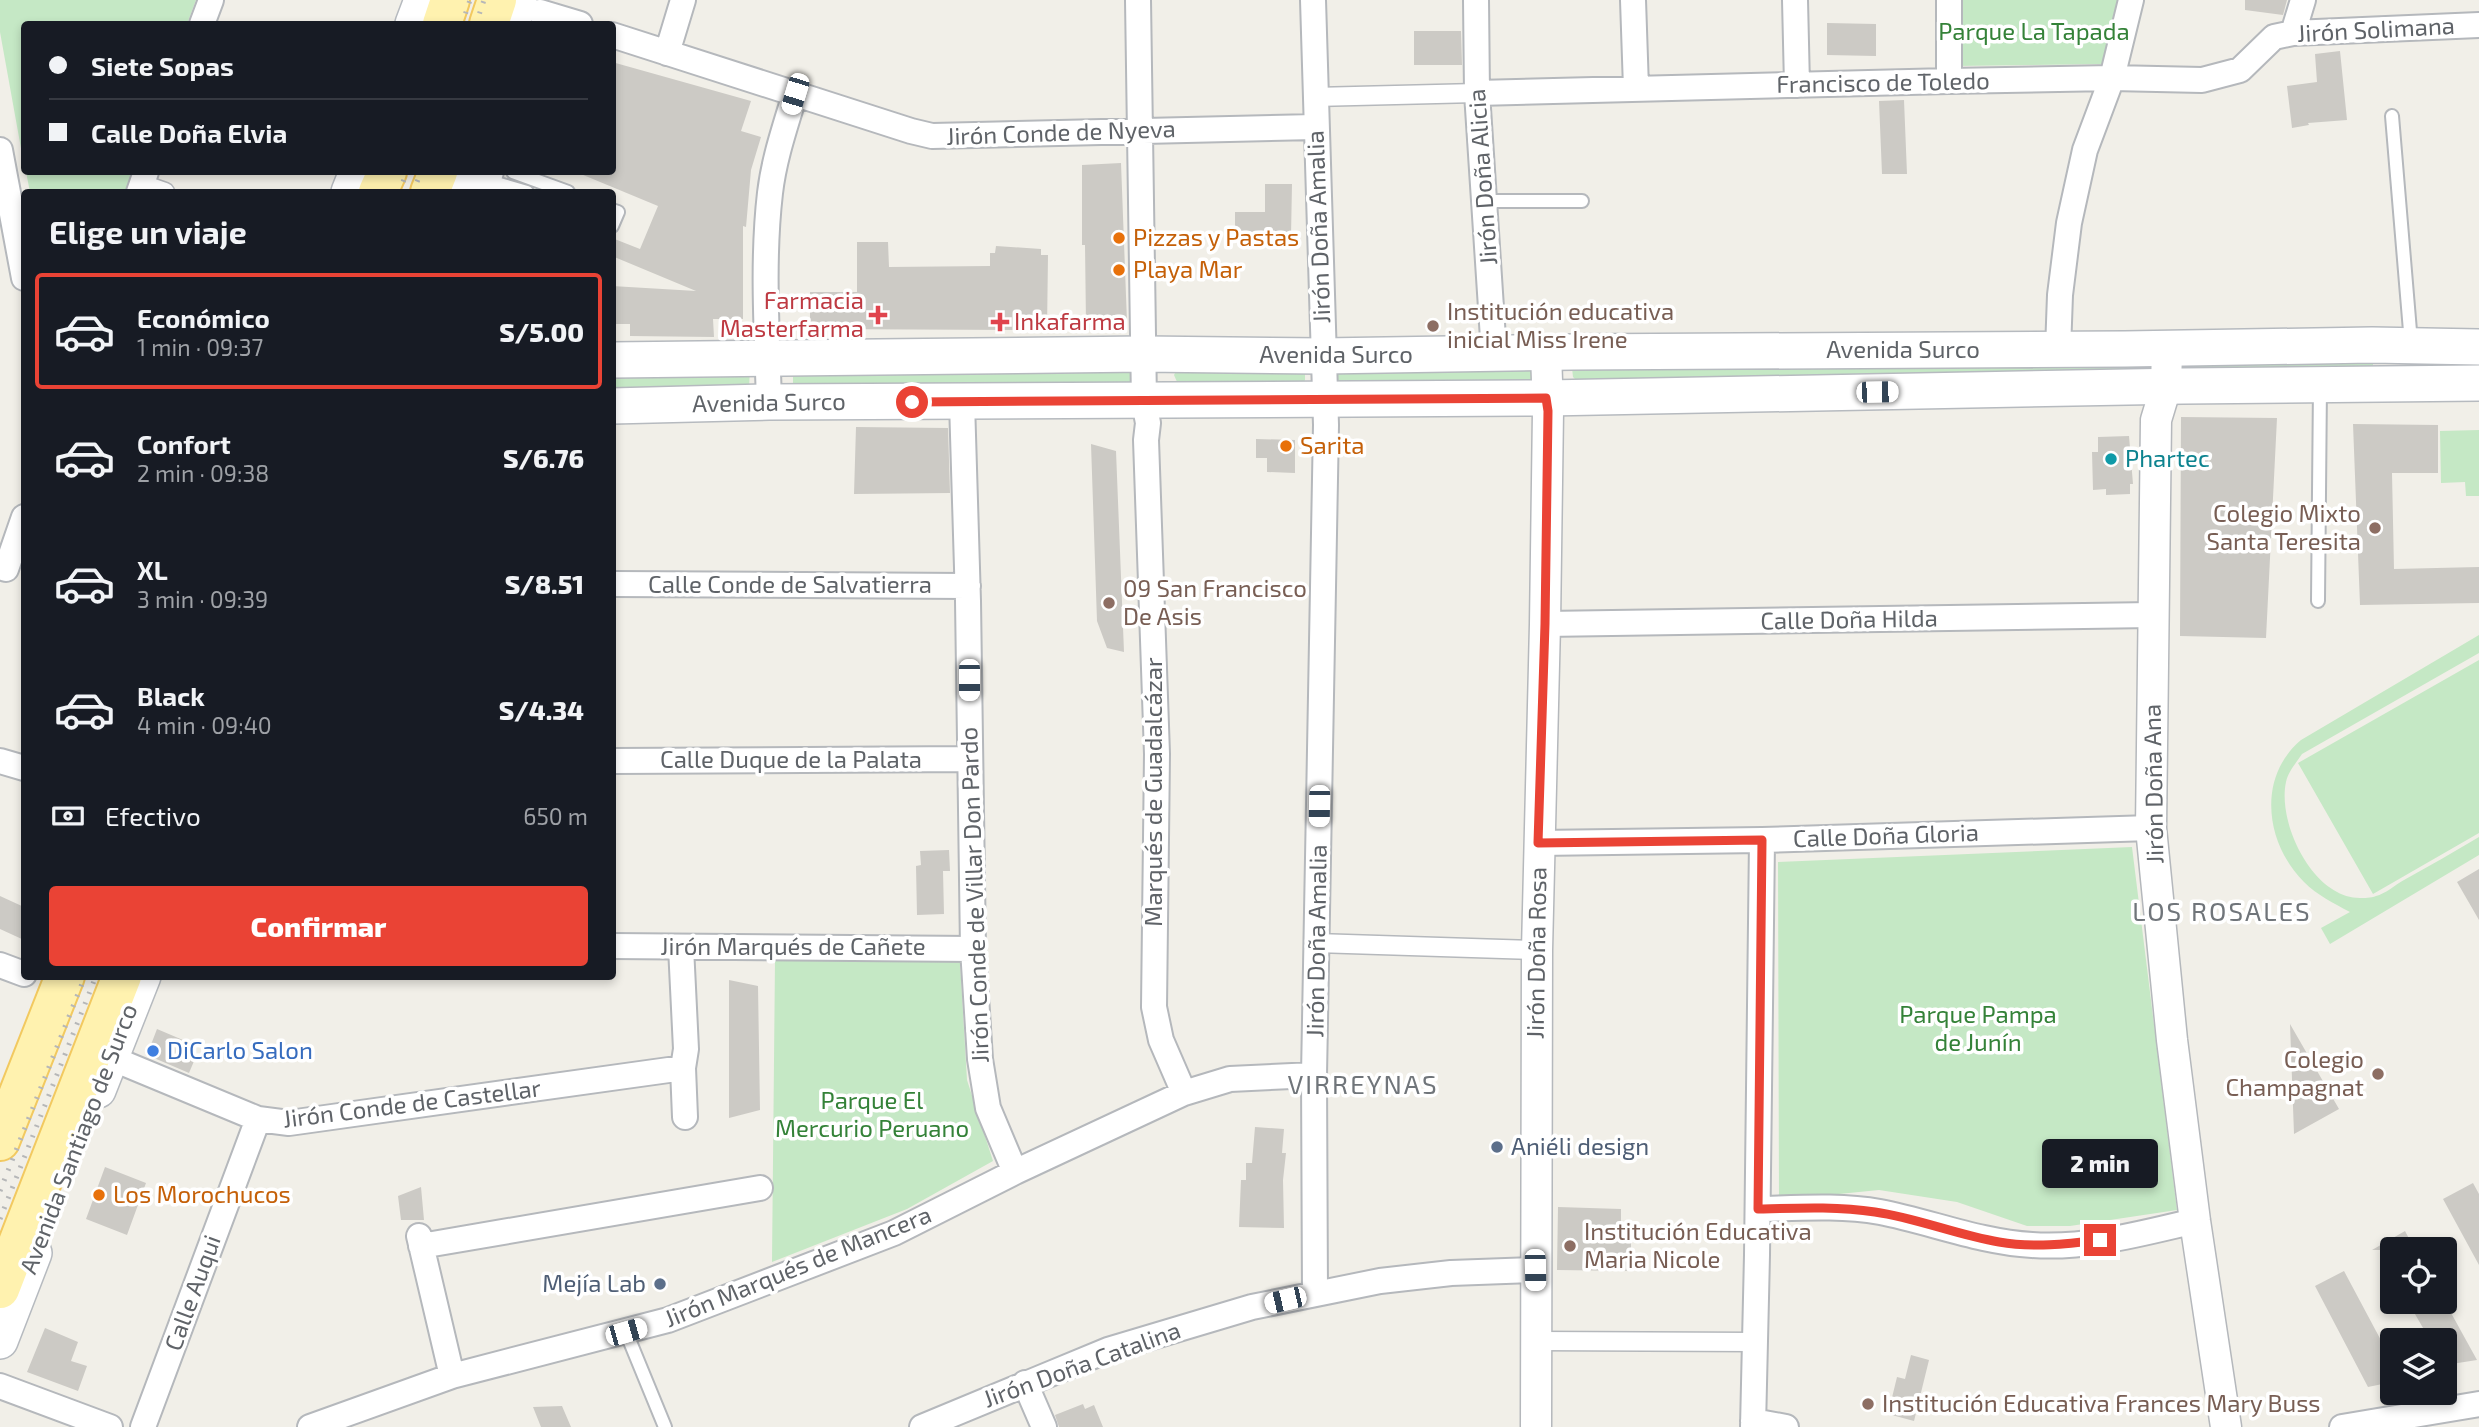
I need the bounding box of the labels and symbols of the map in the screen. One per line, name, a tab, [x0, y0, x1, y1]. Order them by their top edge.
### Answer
street label: Jirón Solimana	[2296, 10, 2456, 47]
park label: Parque La Tapada	[1938, 16, 2130, 45]
street label: Francisco de Toledo	[1776, 65, 1990, 98]
car	[779, 71, 812, 117]
street label: Jirón Doña Alicia	[1461, 88, 1502, 266]
street label: Jirón Conde de Nyeva	[946, 113, 1176, 150]
street label: Jirón Doña Amalia	[1300, 130, 1335, 324]
place label: Pizzas y Pastas	[1133, 222, 1299, 251]
marker: Pizzas y Pastas	[1111, 230, 1127, 246]
place label: Playa Mar	[1133, 254, 1243, 283]
marker: Playa Mar	[1111, 262, 1127, 278]
place label: Farmacia Masterfarma	[720, 285, 864, 342]
place label: Institución educativa inicial Miss Irene	[1447, 296, 1674, 353]
place label: Inkafarma	[1014, 306, 1126, 335]
marker: Farmacia Masterfarma	[870, 307, 886, 323]
marker: Inkafarma	[992, 314, 1008, 330]
marker: Institución educativa inicial Miss Irene	[1425, 318, 1441, 334]
street label: Avenida Surco	[1826, 334, 1980, 363]
street label: Avenida Surco	[1259, 339, 1413, 368]
car	[1856, 381, 1899, 403]
street label: Avenida Surco	[692, 386, 846, 417]
route start	[896, 386, 928, 418]
place label: Sarita	[1300, 430, 1365, 459]
marker: Sarita	[1278, 438, 1294, 454]
place label: Phartec	[2125, 443, 2210, 472]
marker: Phartec	[2103, 451, 2119, 467]
place label: Colegio Mixto Santa Teresita	[2206, 498, 2361, 555]
marker: Colegio Mixto Santa Teresita	[2367, 520, 2383, 536]
street label: Calle Conde de Salvatierra	[648, 569, 932, 598]
place label: 09 San Francisco De Asis	[1123, 573, 1307, 630]
marker: 09 San Francisco De Asis	[1101, 595, 1117, 611]
street label: Calle Doña Hilda	[1760, 602, 1938, 635]
street label: Marqués de Guadalcázar	[1138, 657, 1167, 927]
car	[959, 659, 980, 701]
street label: Jirón Doña Ana	[2137, 704, 2168, 864]
street label: Jirón Conde de Villar Don Pardo	[953, 726, 994, 1064]
street label: Calle Duque de la Palata	[660, 744, 922, 773]
car	[1309, 785, 1330, 827]
street label: Calle Doña Gloria	[1793, 817, 1979, 852]
street label: Jirón Doña Amalia	[1299, 844, 1332, 1038]
street label: Jirón Doña Rosa	[1520, 867, 1551, 1039]
district label: LOS ROSALES	[2132, 895, 2312, 926]
street label: Jirón Marqués de Cañete	[660, 931, 926, 960]
street label: Avenida Santiago de Surco	[13, 999, 143, 1278]
park label: Parque Pampa de Junín	[1899, 999, 2057, 1056]
place label: DiCarlo Salon	[167, 1035, 313, 1064]
marker: DiCarlo Salon	[145, 1043, 161, 1059]
place label: Colegio Champagnat	[2225, 1044, 2364, 1101]
marker: Colegio Champagnat	[2370, 1066, 2386, 1082]
district label: VIRREYNAS	[1287, 1068, 1439, 1099]
street label: Jirón Conde de Castellar	[281, 1072, 543, 1133]
park label: Parque El Mercurio Peruano	[775, 1085, 969, 1142]
place label: Aniéli design	[1511, 1131, 1649, 1160]
callout: 2 min	[2042, 1138, 2158, 1188]
marker: Aniéli design	[1489, 1139, 1505, 1155]
place label: Los Morochucos	[113, 1179, 291, 1208]
marker: Los Morochucos	[91, 1187, 107, 1203]
street label: Jirón Marqués de Mancera	[660, 1199, 935, 1332]
place label: Institución Educativa Maria Nicole	[1584, 1216, 1812, 1273]
route end	[2084, 1224, 2116, 1256]
street label: Calle Auqui	[157, 1231, 226, 1354]
marker: Institución Educativa Maria Nicole	[1562, 1238, 1578, 1254]
car	[1525, 1249, 1546, 1291]
place label: Mejía Lab	[542, 1268, 646, 1297]
marker: Mejía Lab	[652, 1276, 668, 1292]
car	[1263, 1285, 1308, 1315]
street label: Jirón Doña Catalina	[979, 1314, 1184, 1413]
car	[603, 1316, 650, 1348]
place label: Institución Educativa Frances Mary Buss	[1882, 1388, 2321, 1417]
marker: Institución Educativa Frances Mary Buss	[1860, 1396, 1876, 1412]

